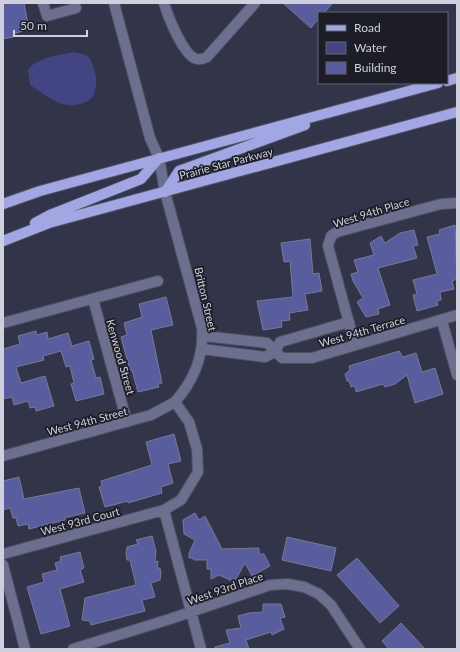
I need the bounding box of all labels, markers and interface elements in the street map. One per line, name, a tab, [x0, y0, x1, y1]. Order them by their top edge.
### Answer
scale bar	[14, 12, 87, 38]
legend	[318, 12, 448, 84]
text: 50 m	[20, 18, 47, 33]
text: Road	[354, 20, 381, 35]
text: Water	[354, 40, 387, 55]
text: Building	[354, 60, 397, 75]
street label: Prairie Star Parkway	[178, 144, 275, 182]
street label: West 94th Place	[331, 194, 411, 230]
street label: Britton Street	[192, 266, 220, 332]
street label: West 94th Terrace	[318, 312, 407, 349]
street label: Kenwood Street	[104, 318, 138, 396]
street label: West 94th Street	[45, 404, 129, 438]
street label: West 93rd Court	[39, 504, 121, 538]
street label: West 93rd Place	[185, 569, 265, 607]

